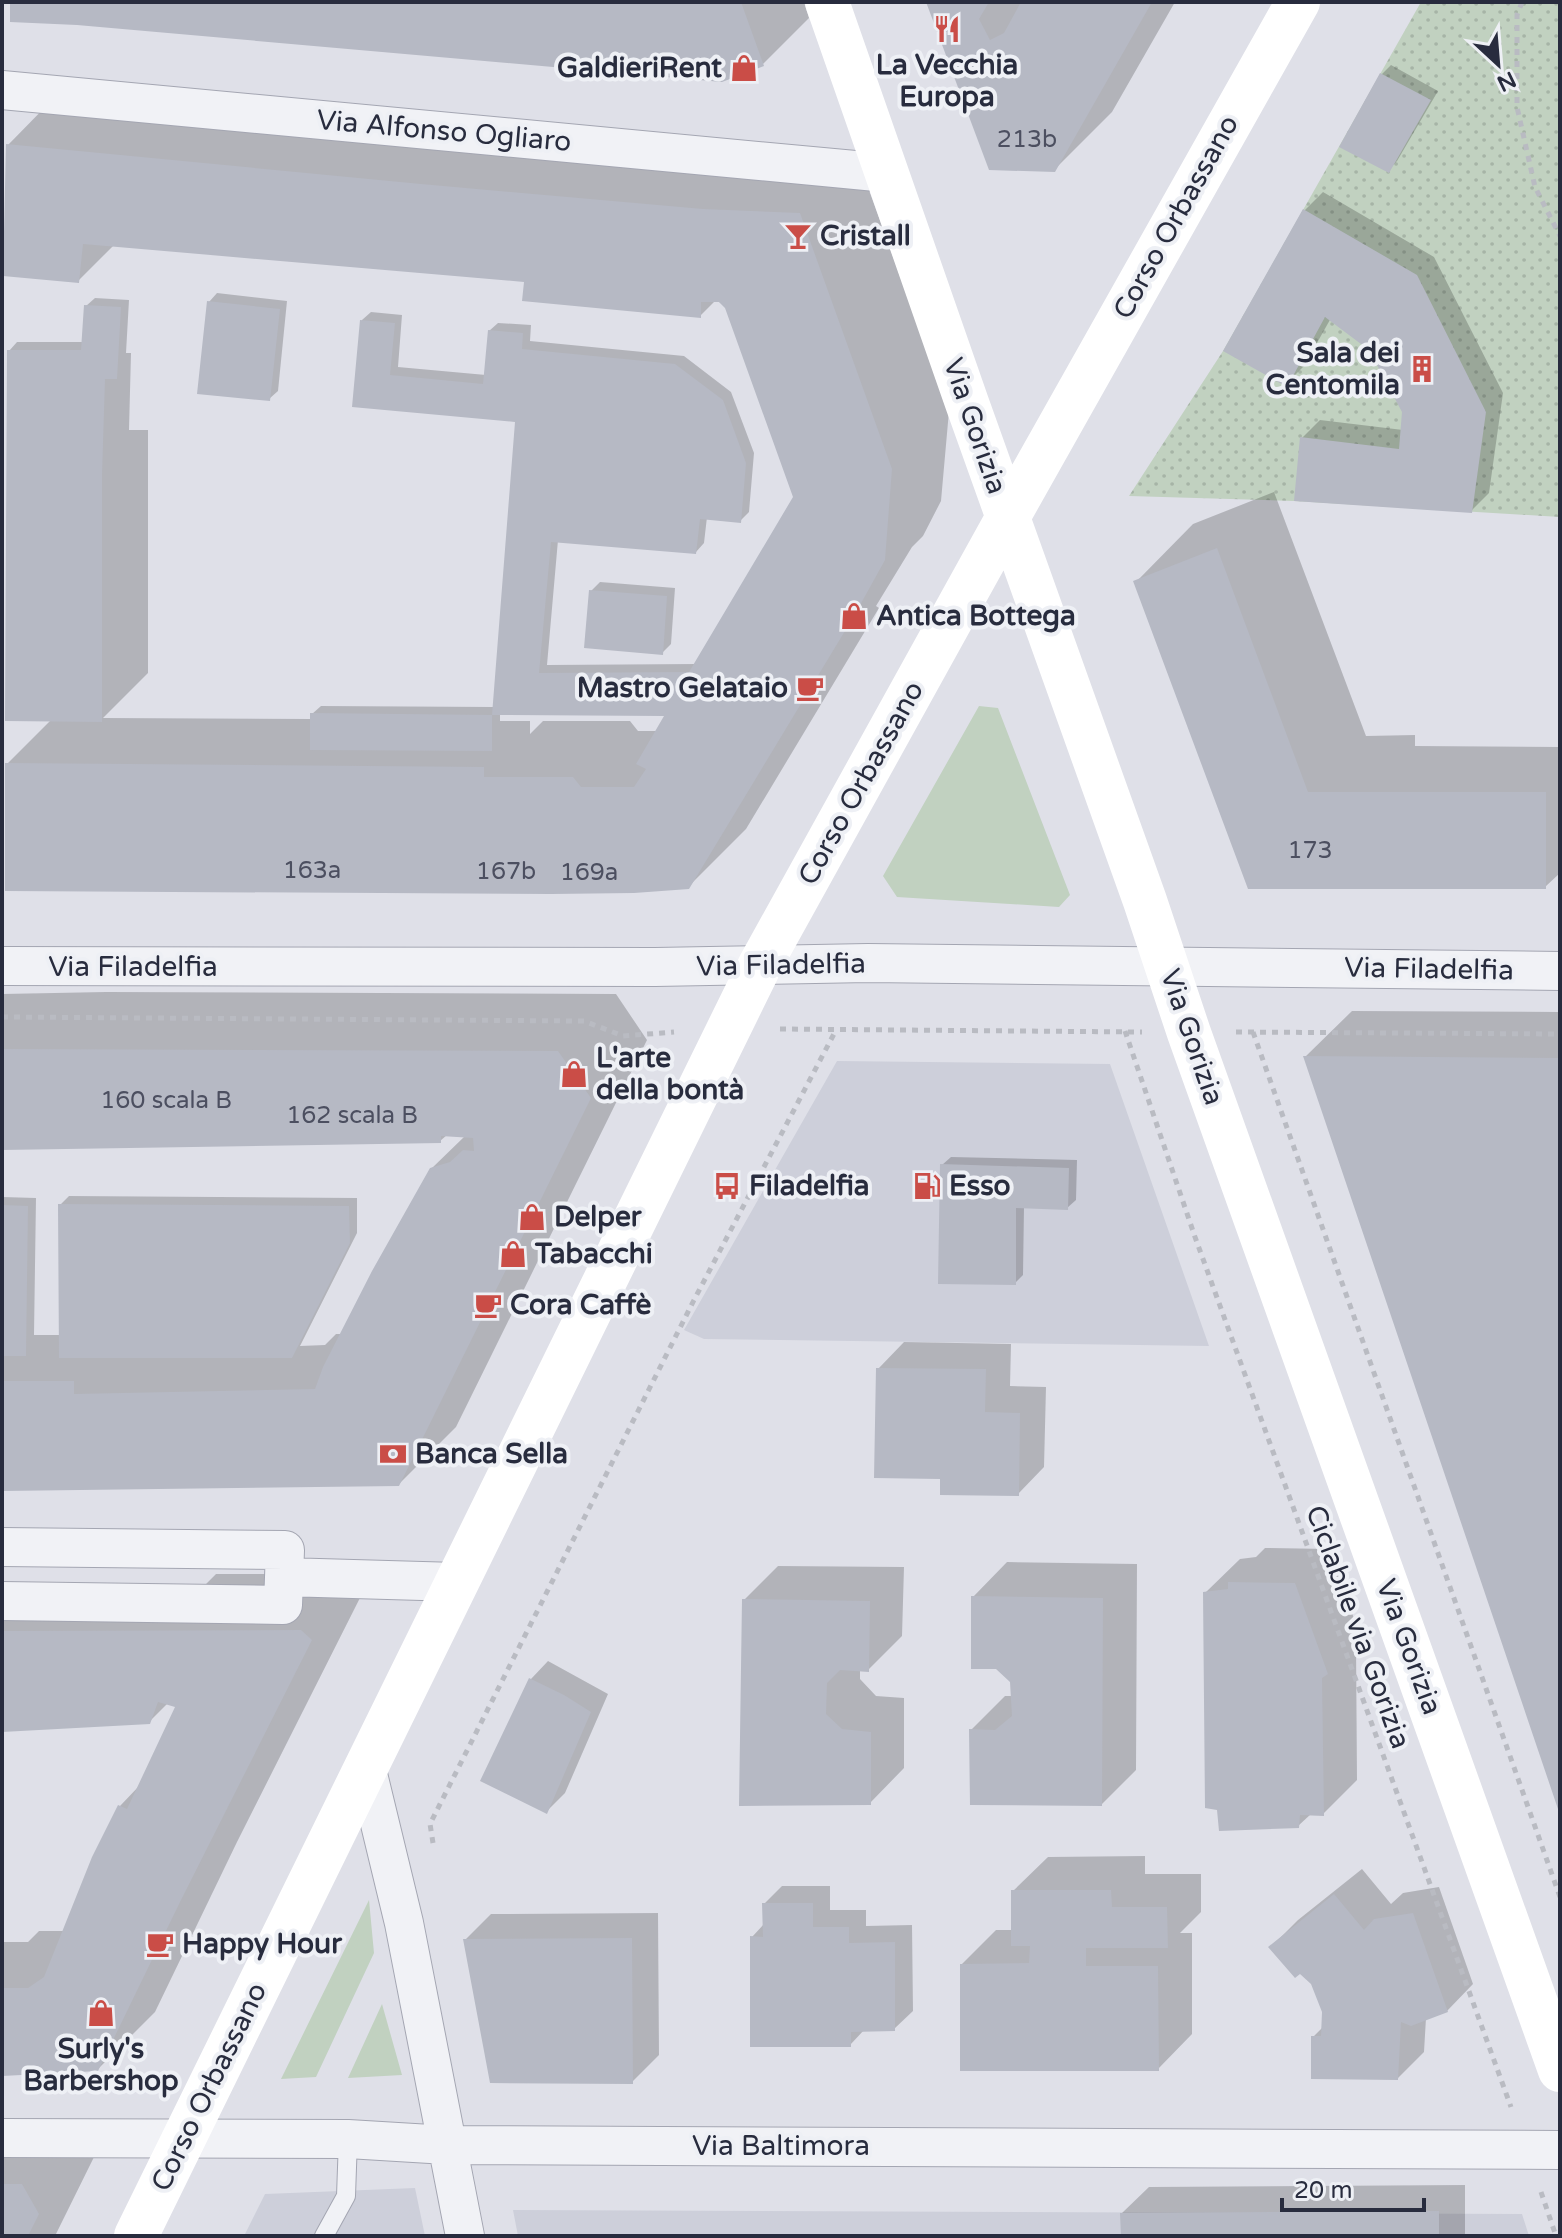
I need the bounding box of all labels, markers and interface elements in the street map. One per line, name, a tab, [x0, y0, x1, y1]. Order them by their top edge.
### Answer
restaurant icon: La Vecchia Europa	[932, 14, 962, 44]
north arrow	[1458, 24, 1538, 104]
place label: La Vecchia Europa	[876, 48, 1018, 114]
place label: GaldieriRent	[557, 51, 722, 85]
shop icon: GaldieriRent	[729, 53, 759, 83]
text: N	[1493, 66, 1520, 97]
street label: Via Alfonso Ogliaro	[315, 103, 573, 159]
street label: Corso Orbassano	[1106, 109, 1246, 325]
house number: 213b	[997, 125, 1057, 154]
place label: Cristall	[820, 219, 911, 253]
bar icon: Cristall	[783, 221, 813, 251]
place label: Sala dei Centomila	[1266, 336, 1400, 402]
street label: Via Gorizia	[936, 353, 1014, 499]
building icon: Sala dei Centomila	[1407, 354, 1437, 384]
place label: Antica Bottega	[876, 599, 1076, 633]
shop icon: Antica Bottega	[839, 601, 869, 631]
place label: Mastro Gelataio	[577, 671, 788, 705]
cafe icon: Mastro Gelataio	[795, 673, 825, 703]
street label: Corso Orbassano	[791, 675, 931, 891]
house number: 173	[1287, 836, 1333, 865]
house number: 163a	[283, 856, 341, 885]
house number: 167b	[476, 857, 536, 886]
house number: 169a	[560, 858, 618, 887]
street label: Via Filadelfia	[696, 947, 866, 983]
street label: Via Filadelfia	[48, 950, 218, 984]
street label: Via Filadelfia	[1344, 951, 1514, 987]
street label: Via Gorizia	[1153, 964, 1231, 1110]
place label: L'arte della bontà	[596, 1041, 744, 1107]
shop icon: L'arte della bontà	[559, 1059, 589, 1089]
house number: 160 scala B	[100, 1086, 232, 1115]
house number: 162 scala B	[286, 1101, 418, 1130]
place label: Filadelfia	[749, 1169, 869, 1203]
place label: Esso	[949, 1169, 1011, 1203]
bus stop icon: Filadelfia	[712, 1171, 742, 1201]
fuel station icon: Esso	[912, 1171, 942, 1201]
place label: Delper	[554, 1200, 643, 1234]
shop icon: Delper	[517, 1202, 547, 1232]
place label: Tabacchi	[534, 1237, 653, 1271]
shop icon: Tabacchi	[498, 1239, 528, 1269]
place label: Cora Caffè	[510, 1288, 651, 1322]
cafe icon: Cora Caffè	[473, 1290, 503, 1320]
place label: Banca Sella	[415, 1437, 568, 1471]
bank icon: Banca Sella	[378, 1439, 408, 1469]
street label: Ciclabile via Gorizia	[1298, 1501, 1418, 1753]
street label: Via Gorizia	[1369, 1575, 1449, 1719]
place label: Happy Hour	[182, 1927, 343, 1961]
cafe icon: Happy Hour	[145, 1929, 175, 1959]
street label: Corso Orbassano	[144, 1977, 274, 2197]
shop icon: Surly's Barbershop	[86, 1998, 116, 2028]
place label: Surly's Barbershop	[23, 2032, 179, 2098]
street label: Via Baltimora	[692, 2129, 870, 2163]
scale bar	[1282, 2162, 1424, 2212]
text: 20 m	[1294, 2176, 1352, 2205]

